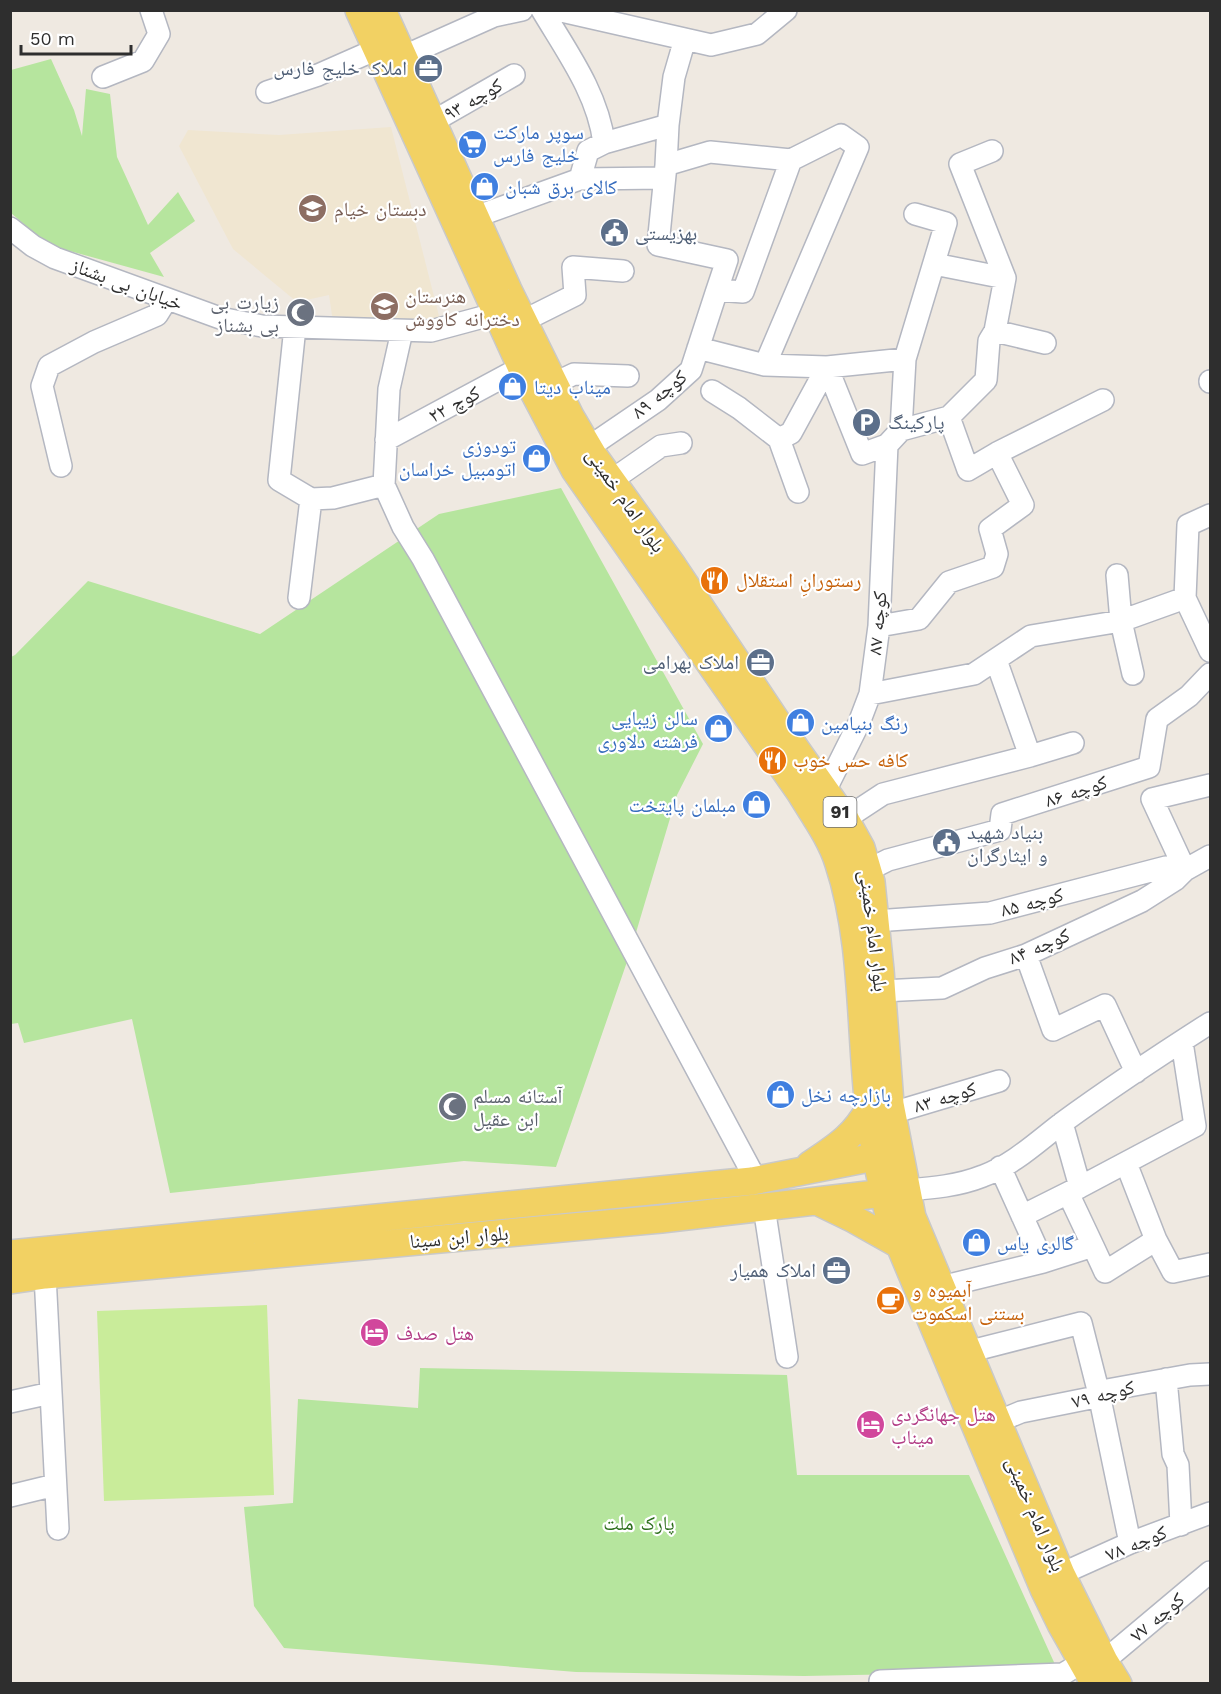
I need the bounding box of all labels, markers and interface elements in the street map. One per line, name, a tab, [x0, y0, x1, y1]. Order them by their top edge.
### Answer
scale bar	[21, 18, 130, 56]
text: 50 m	[30, 28, 75, 49]
office icon: املاک خلیج فارس	[412, 52, 444, 84]
place label: املاک خلیج فارس	[273, 56, 407, 81]
street label: کوچه ۹۳	[439, 73, 507, 125]
place label: سوپر مارکت خلیج فارس	[493, 120, 584, 168]
supermarket icon: سوپر مارکت خلیج فارس	[456, 128, 488, 160]
shop icon: کالای برق شبان	[468, 171, 500, 203]
place label: کالای برق شبان	[505, 175, 617, 199]
school or university icon: دبستان خیام	[297, 193, 329, 225]
place label: دبستان خیام	[334, 197, 427, 223]
public building icon: بهزیستی	[598, 217, 630, 249]
place label: بهزیستی	[635, 221, 697, 245]
street label: خیابان بی بشناز	[67, 252, 187, 315]
place label: هنرستان دخترانه کاووش	[405, 284, 520, 331]
place label: زیارت بی بی بشناز	[210, 290, 279, 337]
school or university icon: هنرستان دخترانه کاووش	[368, 291, 400, 323]
mosque icon: زیارت بی بی بشناز	[284, 297, 316, 329]
street label: کوچه ۸۹	[626, 364, 692, 424]
shop icon: میناب دیتا	[497, 371, 529, 403]
place label: میناب دیتا	[534, 375, 611, 399]
street label: کوچ ۲۲	[424, 380, 484, 428]
parking icon: پارکینگ	[851, 406, 883, 438]
place label: پارکینگ	[888, 410, 945, 434]
place label: تودوزی اتومبیل خراسان	[399, 434, 516, 481]
shop icon: تودوزی اتومبیل خراسان	[521, 442, 553, 474]
street label: بلوار امام خمینی	[579, 443, 671, 558]
restaurant icon: رستورانِ استقلال	[699, 564, 731, 596]
place label: رستورانِ استقلال	[736, 568, 861, 597]
street label: کوچه ۸۷	[862, 590, 892, 656]
office icon: املاک بهرامی	[744, 646, 776, 678]
place label: املاک بهرامی	[643, 650, 739, 674]
place label: سالن زیبایی فرشته دلاوری	[597, 706, 698, 753]
shop icon: رنگ بنیامین	[784, 707, 816, 739]
place label: رنگ بنیامین	[821, 711, 908, 735]
shop icon: سالن زیبایی فرشته دلاوری	[703, 713, 735, 745]
restaurant icon: کافه حس خوب	[756, 744, 788, 776]
place label: کافه حس خوب	[793, 748, 908, 772]
street label: کوچه ۸۶	[1042, 770, 1110, 812]
shop icon: مبلمان پایتخت	[741, 789, 773, 821]
place label: مبلمان پایتخت	[629, 793, 736, 817]
road number: 91	[824, 797, 856, 827]
place label: بنیاد شهید و ایثارگران	[967, 820, 1048, 867]
public building icon: بنیاد شهید و ایثارگران	[930, 827, 962, 859]
street label: بلوار امام خمینی	[853, 869, 893, 993]
street label: کوچه ۸۵	[998, 882, 1066, 922]
street label: کوچه ۸۴	[1005, 922, 1073, 970]
street label: کوچه ۸۳	[911, 1076, 979, 1118]
shop icon: بازارچه نخل	[764, 1079, 796, 1111]
place label: بازارچه نخل	[801, 1083, 891, 1107]
place label: آستانه مسلم ابن عقیل	[473, 1084, 563, 1131]
mosque icon: آستانه مسلم ابن عقیل	[436, 1091, 468, 1123]
street label: بلوار ابن سینا	[409, 1221, 509, 1253]
shop icon: گالری یاس	[960, 1227, 992, 1259]
place label: گالری یاس	[997, 1231, 1074, 1255]
office icon: املاک همیار	[821, 1254, 853, 1286]
place label: املاک همیار	[729, 1258, 816, 1282]
place label: آبمیوه و بستنی اسکموت	[912, 1278, 1025, 1325]
cafe icon: آبمیوه و بستنی اسکموت	[875, 1285, 907, 1317]
hotel icon: هتل صدف	[359, 1317, 391, 1349]
place label: هتل صدف	[396, 1321, 474, 1345]
street label: کوچه ۷۹	[1069, 1375, 1137, 1413]
place label: هتل جهانگردی میناب	[891, 1402, 996, 1449]
hotel icon: هتل جهانگردی میناب	[854, 1409, 886, 1441]
street label: بلوار امام خمینی	[999, 1453, 1071, 1576]
park label: پارک ملت	[603, 1511, 675, 1535]
street label: کوچه ۷۸	[1102, 1520, 1170, 1566]
street label: کوچه ۷۷	[1125, 1587, 1189, 1647]

